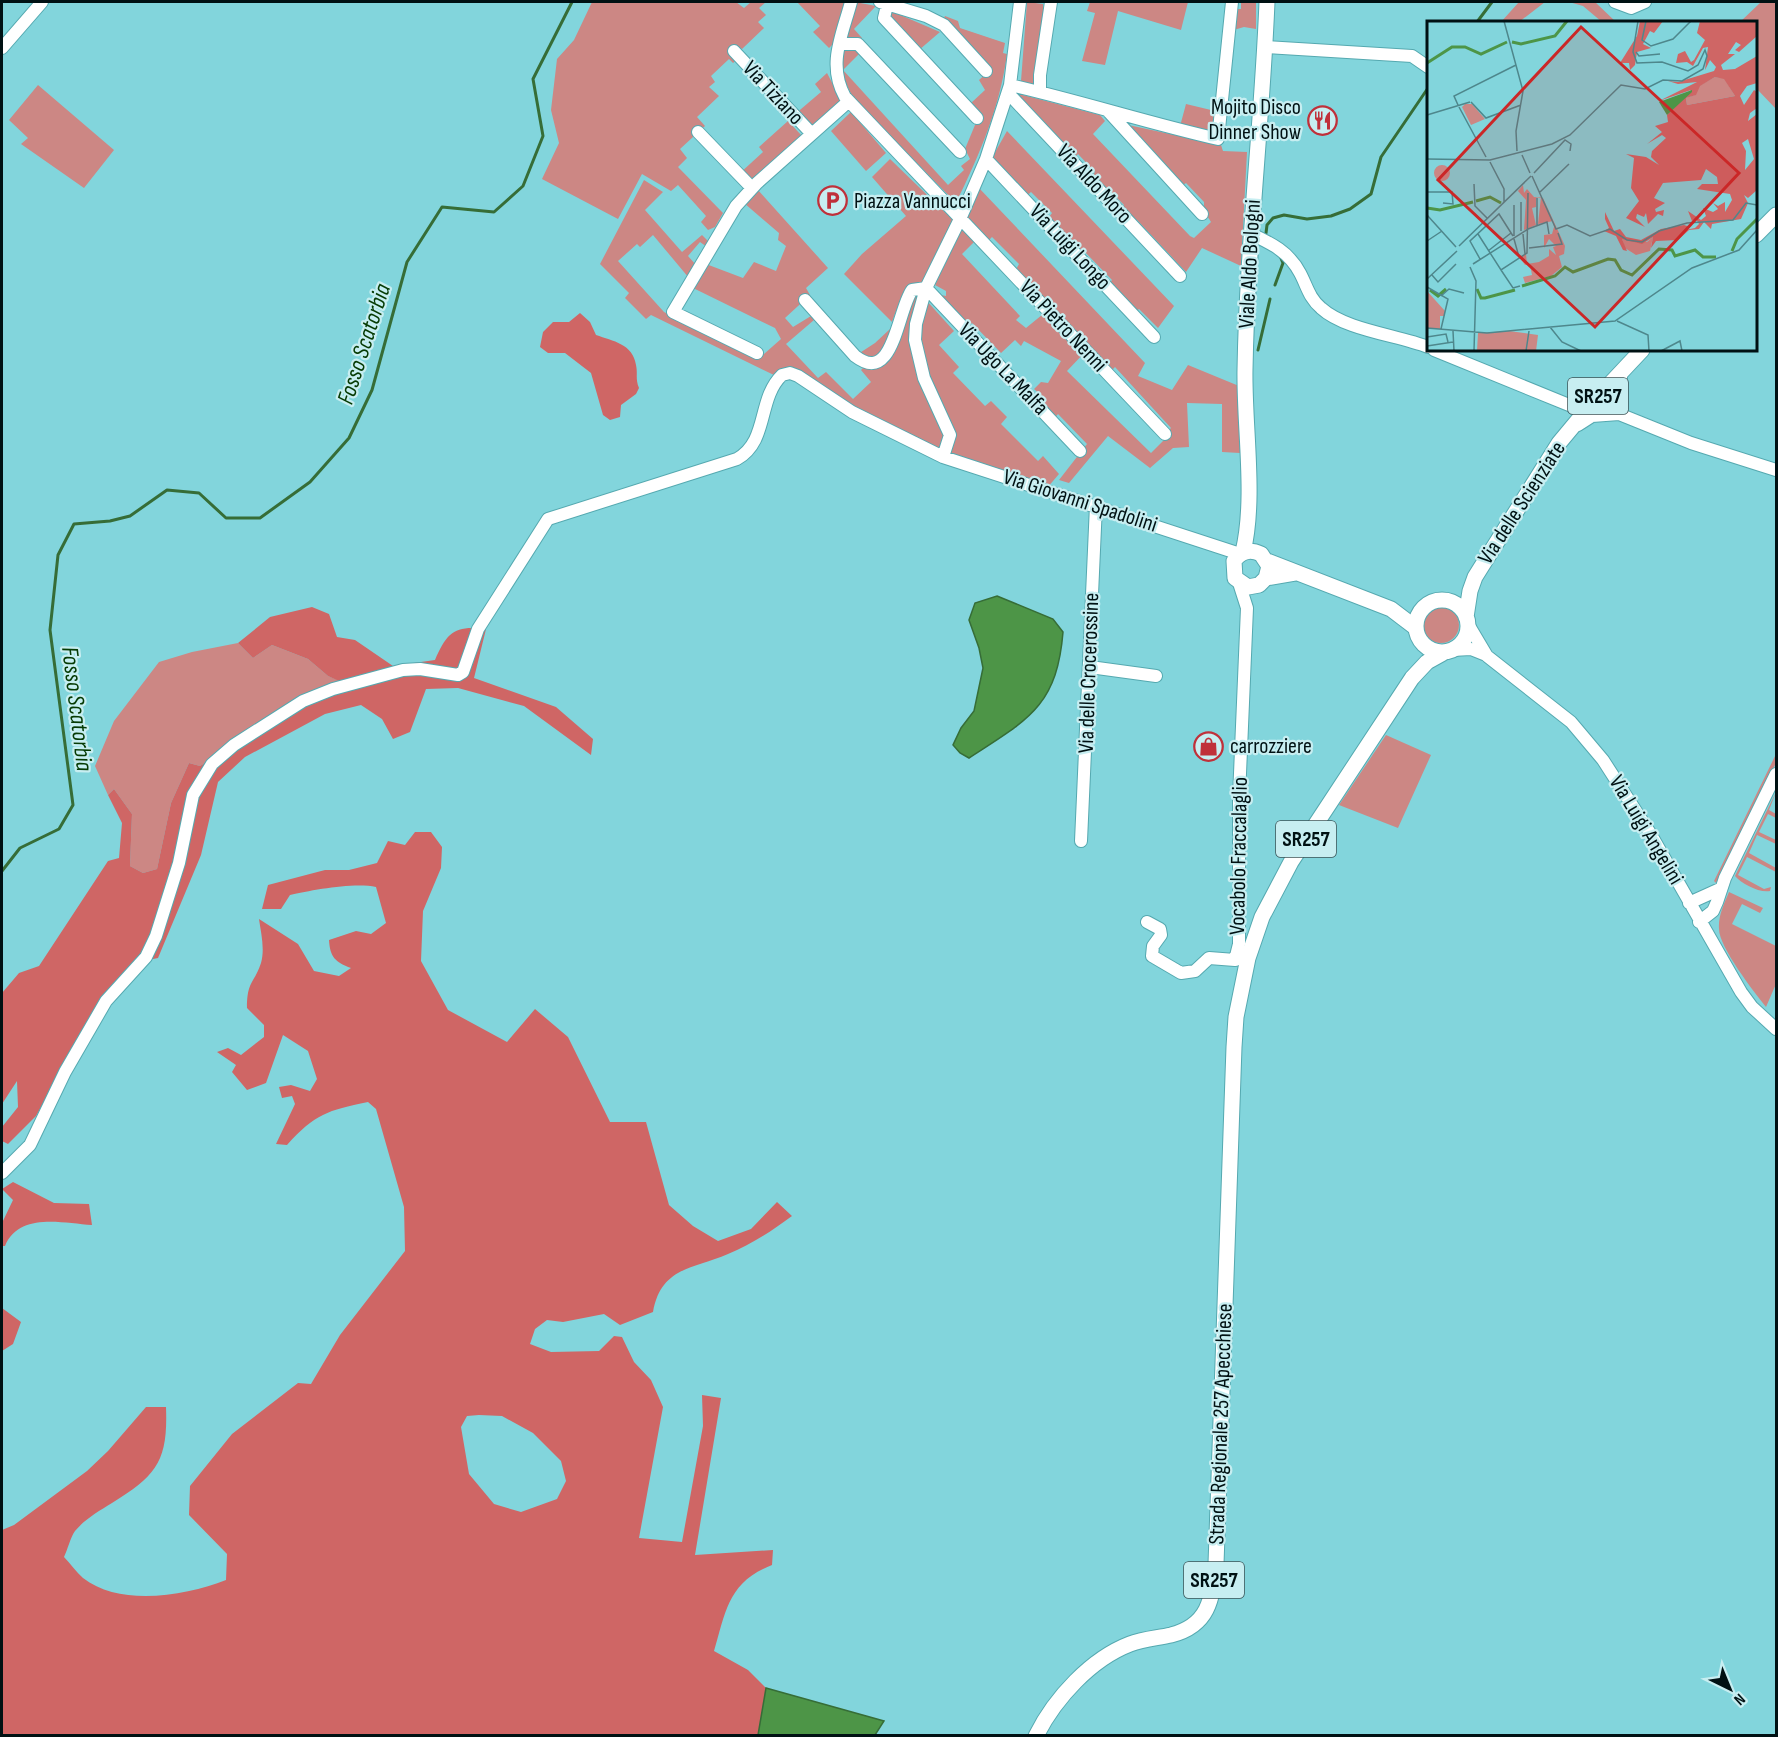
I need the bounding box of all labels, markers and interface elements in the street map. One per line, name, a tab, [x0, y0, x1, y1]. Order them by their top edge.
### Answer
inset map	[1427, 21, 1757, 351]
street label: Via Tiziano	[737, 55, 809, 131]
place label: Mojito Disco Dinner Show	[1208, 94, 1301, 146]
restaurant icon: Mojito Disco Dinner Show	[1306, 104, 1338, 136]
street label: Via Aldo Moro	[1050, 139, 1138, 229]
parking icon: Piazza Vannucci	[817, 185, 849, 217]
place label: Piazza Vannucci	[854, 188, 971, 215]
street label: Via Luigi Longo	[1023, 198, 1117, 296]
street label: Viale Aldo Bologni	[1233, 199, 1267, 329]
street label: Via Pietro Nenni	[1013, 274, 1113, 378]
water label: Fosso Scatorbia	[331, 280, 397, 408]
street label: Via Ugo La Malfa	[952, 317, 1054, 421]
road number: SR257	[1568, 378, 1628, 414]
street label: Via delle Scienziate	[1472, 437, 1572, 569]
street label: Via Giovanni Spadolini	[999, 463, 1161, 539]
street label: Via delle Crocerossine	[1073, 592, 1105, 754]
water label: Fosso Scatorbia	[55, 645, 99, 773]
shop icon: carrozziere	[1193, 730, 1225, 762]
place label: carrozziere	[1230, 733, 1312, 760]
street label: Via Luigi Angelini	[1603, 770, 1689, 890]
street label: Vocabolo Fraccalaglio	[1224, 777, 1254, 935]
road number: SR257	[1276, 821, 1336, 857]
street label: Strada Regionale 257 Apecchiese	[1203, 1303, 1239, 1545]
road number: SR257	[1184, 1562, 1244, 1598]
north arrow	[1700, 1659, 1760, 1719]
text: N	[1730, 1689, 1749, 1709]

